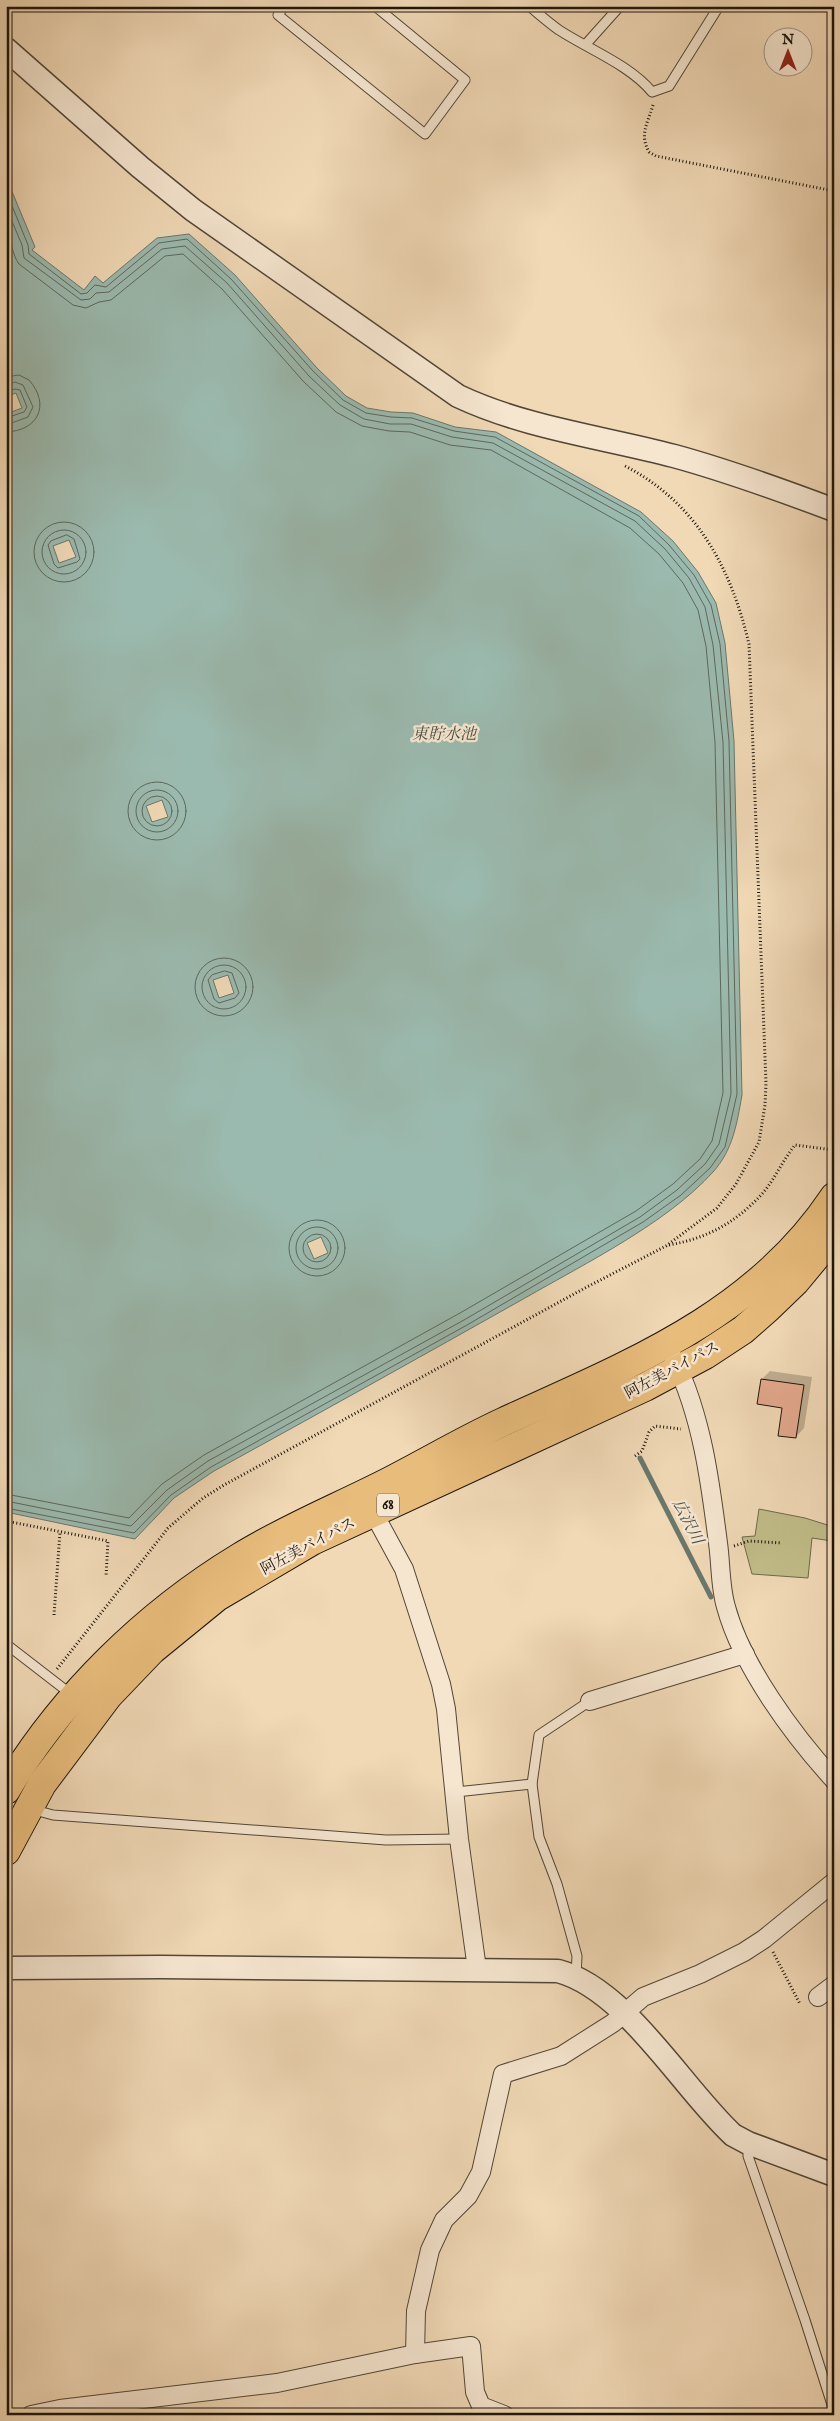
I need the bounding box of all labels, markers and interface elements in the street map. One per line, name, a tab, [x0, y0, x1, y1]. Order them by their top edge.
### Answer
north arrow	[762, 28, 812, 78]
text: N	[781, 31, 794, 49]
water label: 東貯水池	[412, 725, 478, 745]
street label: 阿左美バイパス	[621, 1337, 723, 1403]
road number: 68	[377, 1494, 399, 1516]
water label: 広沢川	[667, 1496, 708, 1550]
street label: 阿左美バイパス	[257, 1513, 359, 1579]

